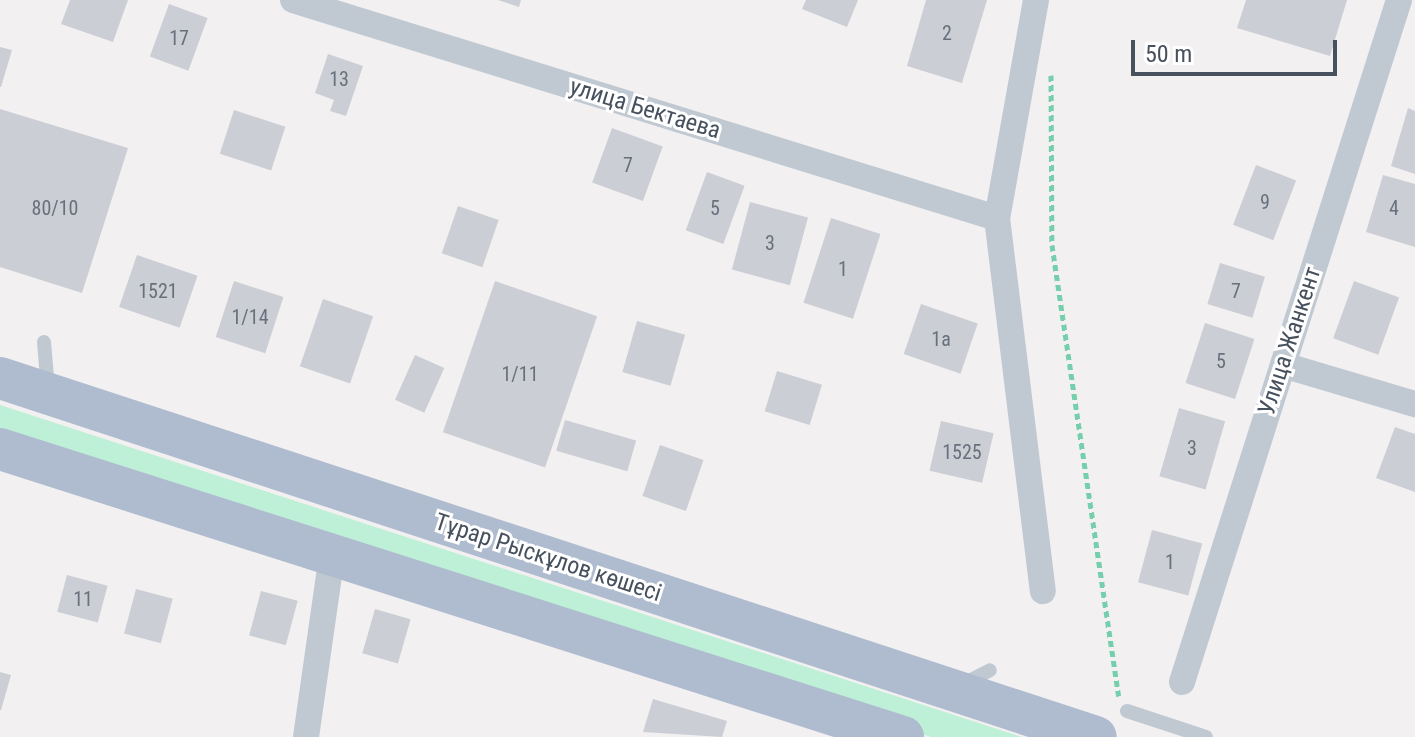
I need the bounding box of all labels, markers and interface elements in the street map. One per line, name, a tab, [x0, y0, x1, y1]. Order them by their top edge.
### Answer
house number: 2	[942, 21, 952, 45]
scale bar	[1135, 24, 1341, 74]
house number: 17	[169, 26, 189, 50]
text: 50 m	[1145, 40, 1192, 68]
house number: 13	[329, 67, 349, 91]
street label: улица Бектаева	[566, 72, 724, 146]
house number: 7	[623, 153, 633, 177]
house number: 9	[1260, 190, 1270, 214]
house number: 80/10	[32, 196, 78, 220]
house number: 5	[710, 196, 720, 220]
house number: 4	[1389, 196, 1399, 220]
house number: 3	[765, 231, 775, 255]
house number: 1	[838, 257, 848, 281]
street label: Улица Жанкент	[1252, 263, 1328, 419]
house number: 1521	[138, 279, 178, 303]
house number: 7	[1231, 279, 1241, 303]
house number: 1/14	[231, 305, 269, 329]
house number: 1а	[931, 327, 951, 351]
house number: 5	[1216, 349, 1226, 373]
house number: 1/11	[501, 362, 539, 386]
house number: 3	[1187, 436, 1197, 460]
house number: 1525	[942, 440, 982, 464]
street label: Тұрар Рыскұлов көшесі	[431, 508, 665, 608]
house number: 1	[1165, 550, 1175, 574]
house number: 11	[73, 587, 93, 611]

